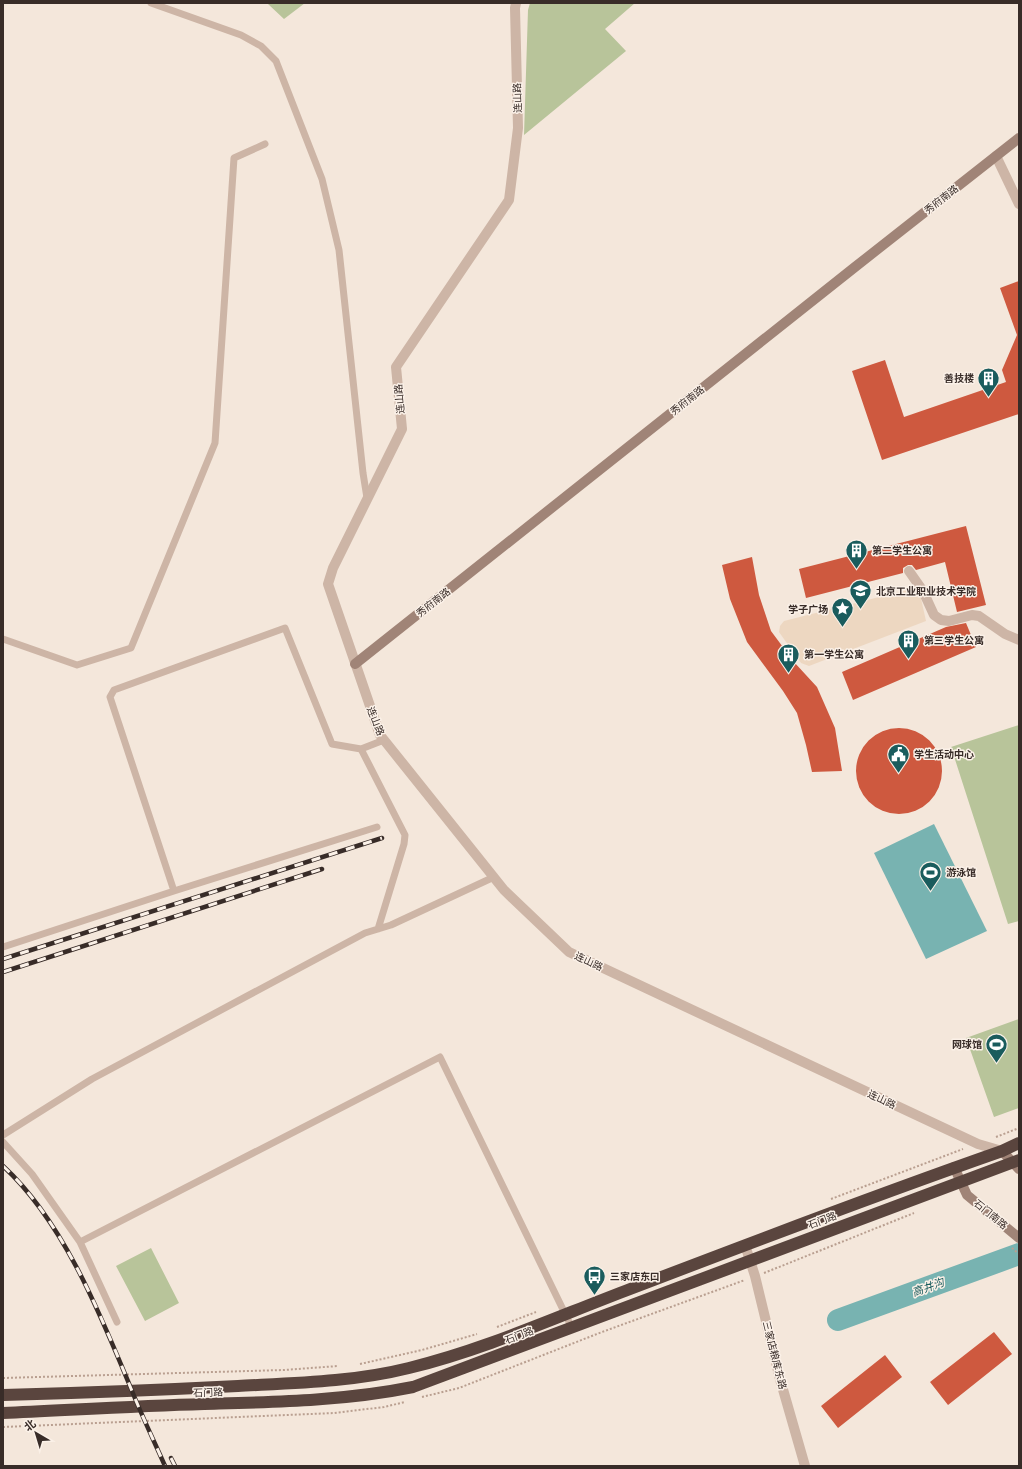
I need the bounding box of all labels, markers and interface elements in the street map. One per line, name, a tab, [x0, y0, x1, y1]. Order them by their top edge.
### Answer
street label: 连山路	[509, 83, 525, 113]
street label: 秀府南路	[921, 181, 961, 217]
building icon: 善技楼	[976, 365, 1002, 398]
place label: 善技楼	[944, 371, 974, 385]
street label: 秀府南路	[667, 382, 707, 418]
street label: 连山路	[391, 383, 407, 415]
building icon: 第二学生公寓	[844, 537, 870, 570]
place label: 第二学生公寓	[872, 543, 932, 557]
school or university icon: 北京工业职业技术学院	[848, 578, 874, 611]
street label: 秀府南路	[413, 584, 453, 620]
place label: 北京工业职业技术学院	[876, 584, 976, 598]
place icon: 学子广场	[830, 596, 856, 629]
place label: 学子广场	[788, 602, 828, 616]
building icon: 第三学生公寓	[896, 627, 922, 660]
place label: 第三学生公寓	[924, 633, 984, 647]
building icon: 第一学生公寓	[775, 641, 801, 674]
place label: 第一学生公寓	[804, 647, 864, 661]
street label: 连山路	[364, 704, 388, 738]
public building icon: 学生活动中心	[886, 741, 912, 774]
place label: 学生活动中心	[914, 747, 974, 761]
sports icon: 游泳馆	[918, 859, 944, 892]
place label: 游泳馆	[946, 865, 976, 879]
street label: 连山路	[572, 948, 606, 974]
sports icon: 网球馆	[984, 1031, 1010, 1064]
place label: 网球馆	[952, 1037, 982, 1051]
street label: 连山路	[865, 1086, 899, 1112]
street label: 石门南路	[971, 1196, 1011, 1232]
street label: 石门路	[805, 1208, 839, 1232]
bus stop icon: 三家店东口	[581, 1263, 607, 1296]
place label: 三家店东口	[610, 1269, 660, 1283]
water label: 高井沟	[910, 1273, 947, 1299]
street label: 三家店粮库东路	[760, 1319, 790, 1391]
street label: 石门路	[502, 1323, 536, 1347]
street label: 石门路	[193, 1384, 223, 1400]
north arrow	[16, 1413, 56, 1453]
text: 北	[21, 1415, 38, 1434]

